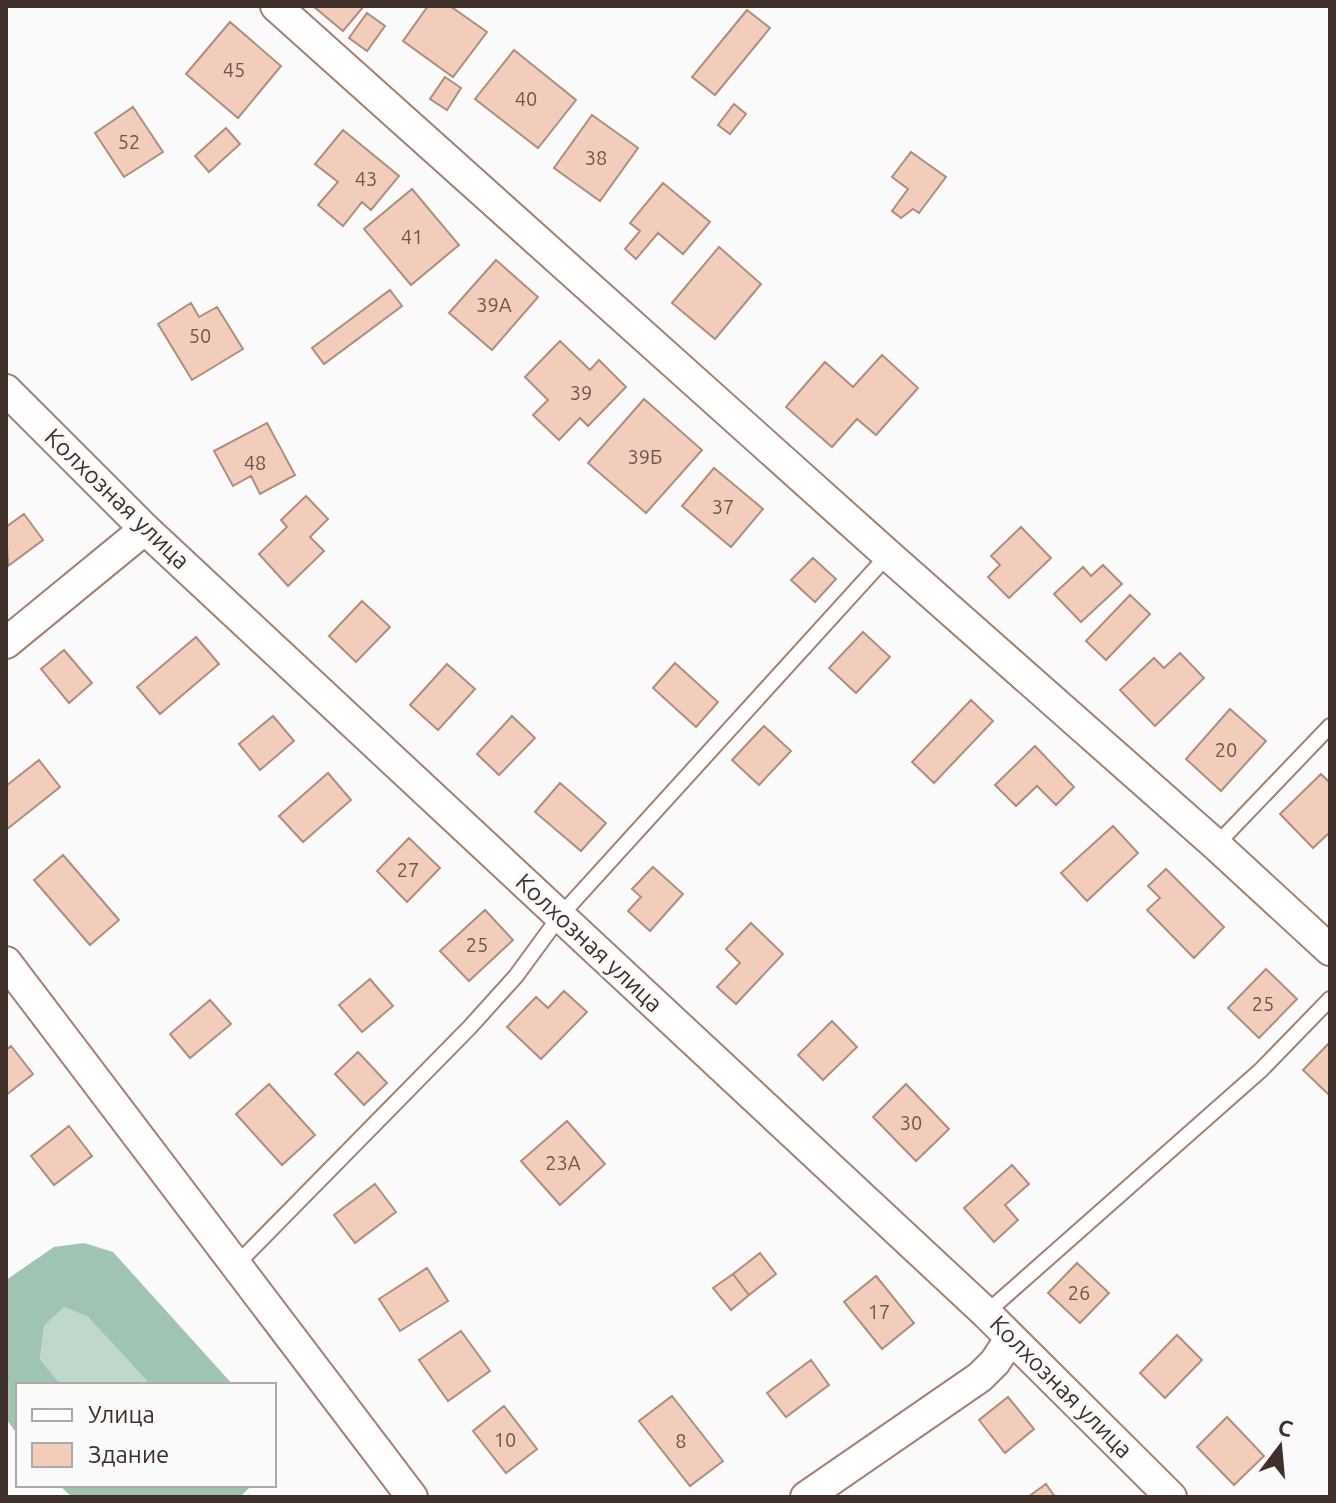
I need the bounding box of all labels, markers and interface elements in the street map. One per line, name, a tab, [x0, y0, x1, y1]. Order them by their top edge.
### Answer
house number: 45	[223, 58, 245, 81]
house number: 40	[515, 87, 537, 110]
house number: 52	[118, 130, 140, 153]
house number: 38	[585, 146, 607, 169]
house number: 43	[355, 167, 377, 190]
house number: 41	[401, 225, 423, 248]
house number: 39А	[476, 293, 512, 316]
house number: 50	[189, 324, 211, 347]
house number: 39	[570, 381, 592, 404]
street label: Колхозная улица	[40, 423, 195, 574]
house number: 39Б	[628, 445, 662, 468]
house number: 48	[244, 451, 266, 474]
house number: 37	[712, 495, 734, 518]
house number: 20	[1215, 738, 1237, 761]
house number: 27	[397, 858, 419, 881]
street label: Колхозная улица	[511, 868, 668, 1017]
house number: 25	[466, 933, 488, 956]
house number: 25	[1252, 992, 1274, 1015]
house number: 30	[900, 1111, 922, 1134]
house number: 23А	[545, 1151, 581, 1174]
house number: 26	[1068, 1281, 1090, 1304]
house number: 17	[868, 1300, 890, 1323]
street label: Колхозная улица	[985, 1310, 1138, 1463]
legend	[16, 1383, 276, 1487]
text: Улица	[88, 1401, 155, 1428]
north arrow	[1240, 1407, 1320, 1487]
text: С	[1275, 1413, 1296, 1441]
house number: 10	[494, 1428, 516, 1451]
house number: 8	[675, 1429, 687, 1452]
text: Здание	[88, 1441, 169, 1468]

